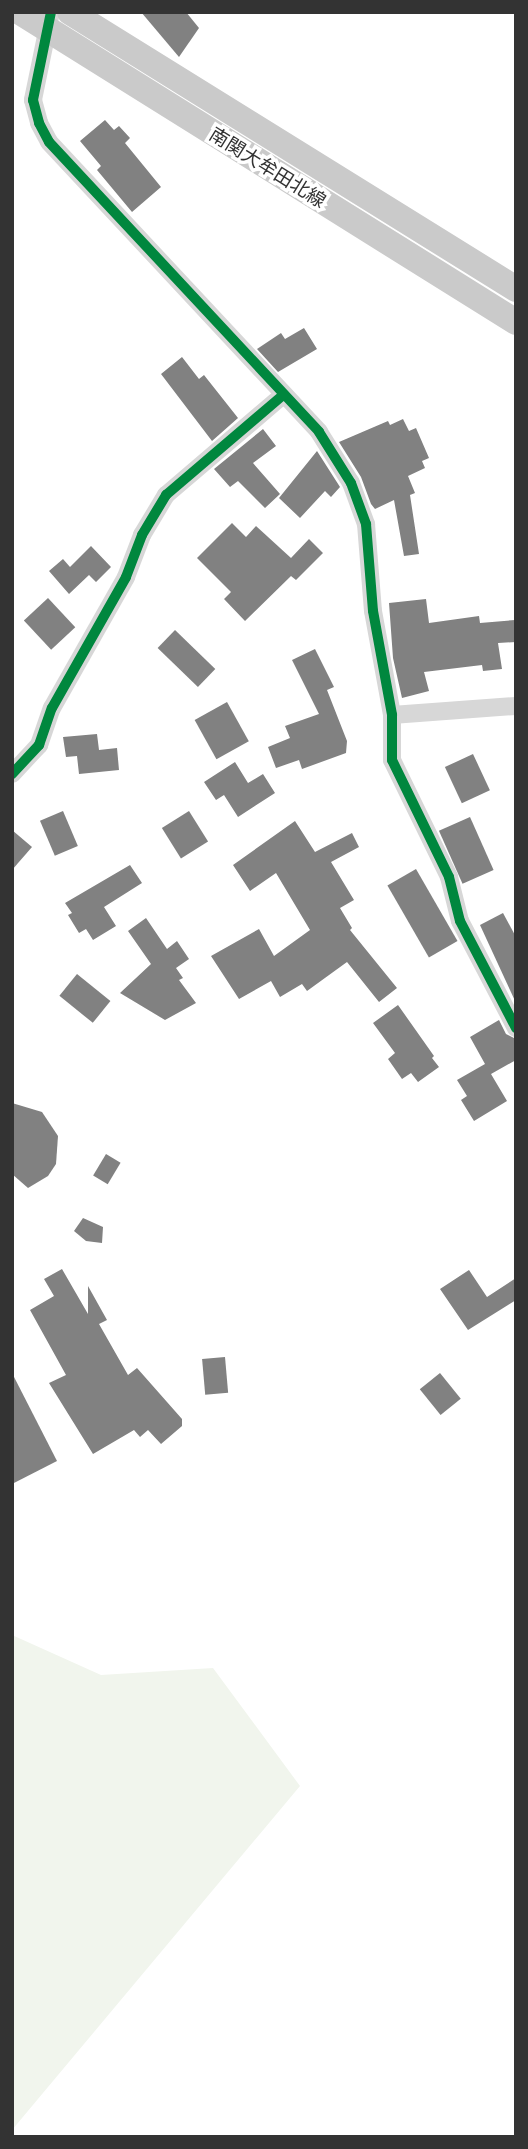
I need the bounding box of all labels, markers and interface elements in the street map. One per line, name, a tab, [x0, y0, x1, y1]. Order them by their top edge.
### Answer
street label: 南関大牟田北線	[206, 122, 330, 212]

